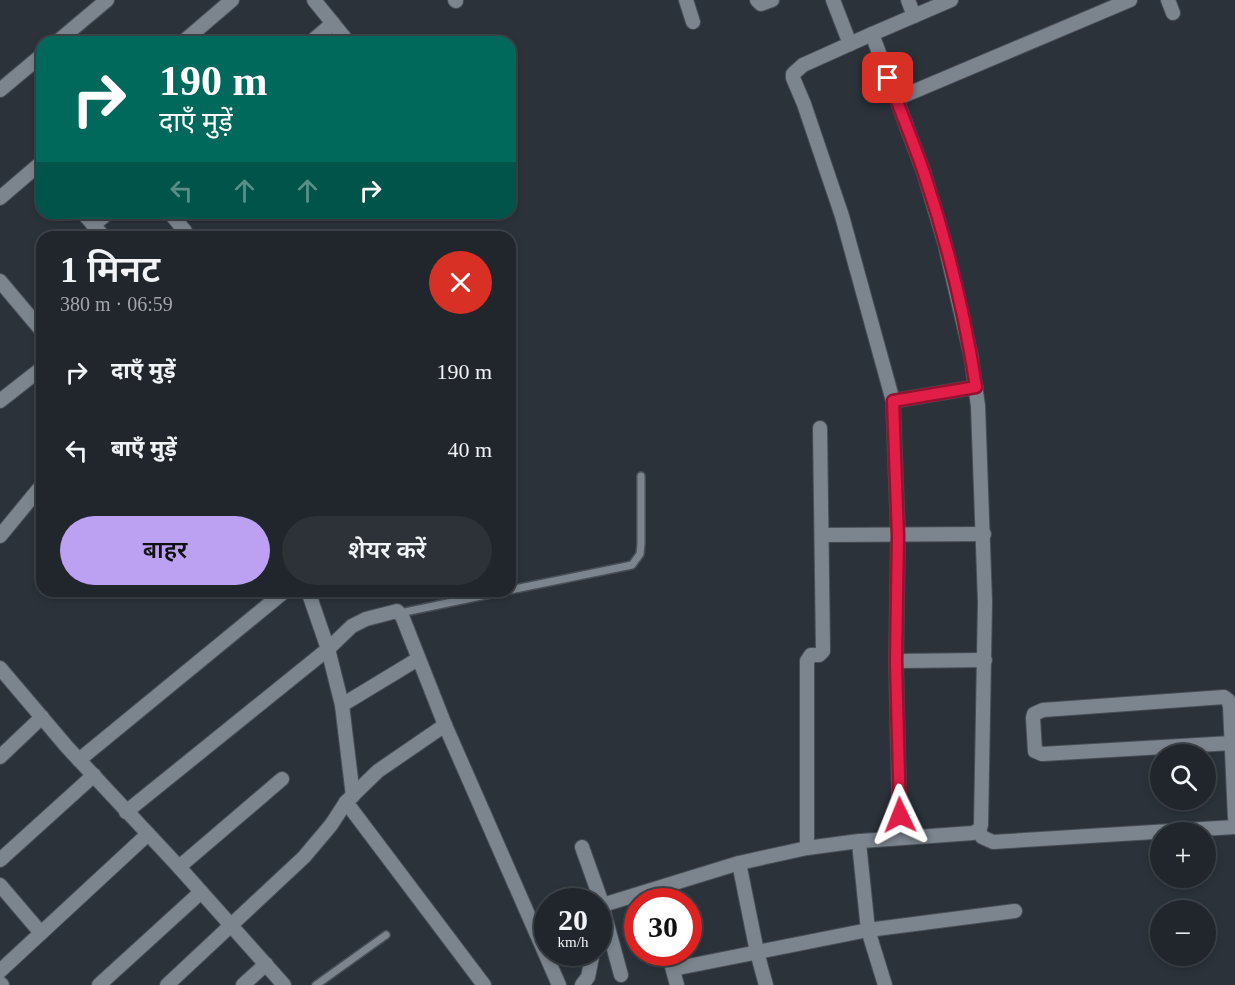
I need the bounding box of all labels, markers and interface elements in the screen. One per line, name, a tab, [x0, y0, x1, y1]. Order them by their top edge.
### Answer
pin	[862, 52, 913, 103]
text: 190 m	[159, 58, 268, 104]
icon: right	[60, 60, 138, 138]
icon: arrive	[871, 61, 904, 94]
text: दाएँ मुड़ें	[159, 107, 233, 137]
icon: left	[165, 174, 198, 207]
icon: ahead	[228, 174, 261, 207]
icon: ahead	[291, 174, 324, 207]
icon: right	[354, 174, 387, 207]
text: 1 मिनट	[60, 250, 160, 290]
button: close	[429, 251, 492, 314]
text: 380 m · 06:59	[60, 293, 173, 315]
icon: right	[60, 356, 93, 389]
text: दाएँ मुड़ें	[111, 358, 176, 383]
text: 190 m	[436, 359, 492, 384]
icon: left	[60, 434, 93, 467]
text: बाएँ मुड़ें	[111, 436, 177, 461]
text: 40 m	[447, 437, 492, 462]
button: बाहर	[60, 516, 270, 585]
button: शेयर करें	[282, 516, 492, 585]
map controls	[1150, 744, 1216, 966]
button: search	[1150, 744, 1216, 810]
position arrow	[868, 783, 932, 847]
button: +	[1150, 822, 1216, 888]
speed limit sign: 30	[624, 888, 702, 966]
button: −	[1150, 900, 1216, 966]
text: 20	[558, 903, 588, 936]
text: km/h	[558, 934, 588, 950]

